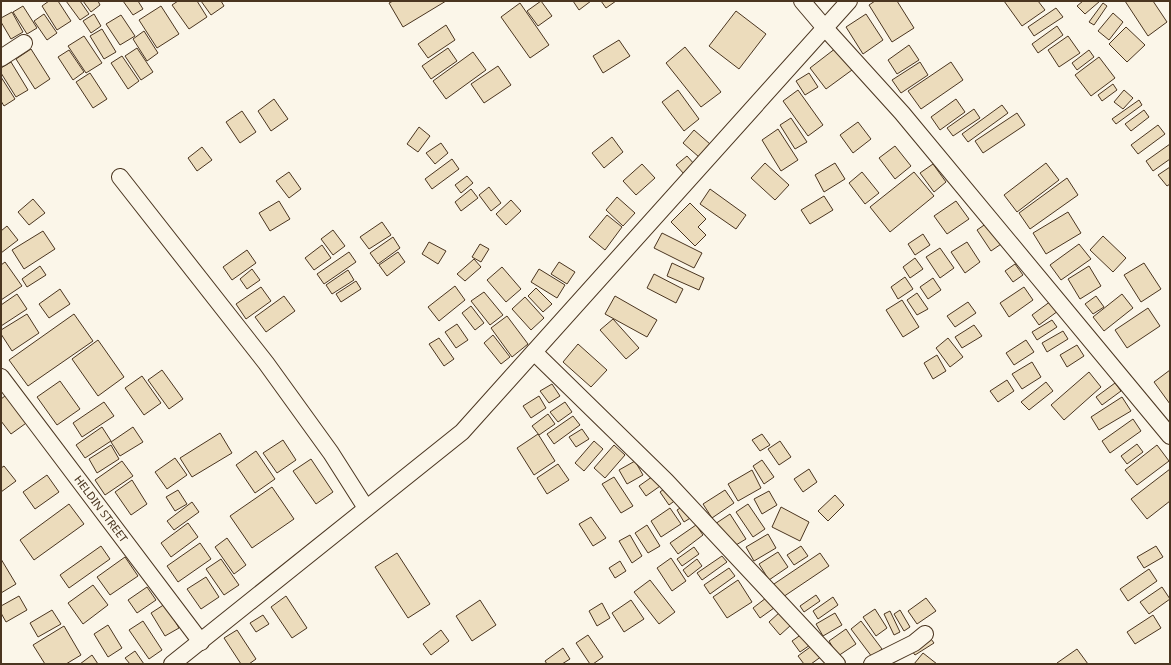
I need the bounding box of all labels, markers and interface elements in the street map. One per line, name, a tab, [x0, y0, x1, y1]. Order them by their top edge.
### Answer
street label: HELDIN STREET	[71, 472, 132, 545]

